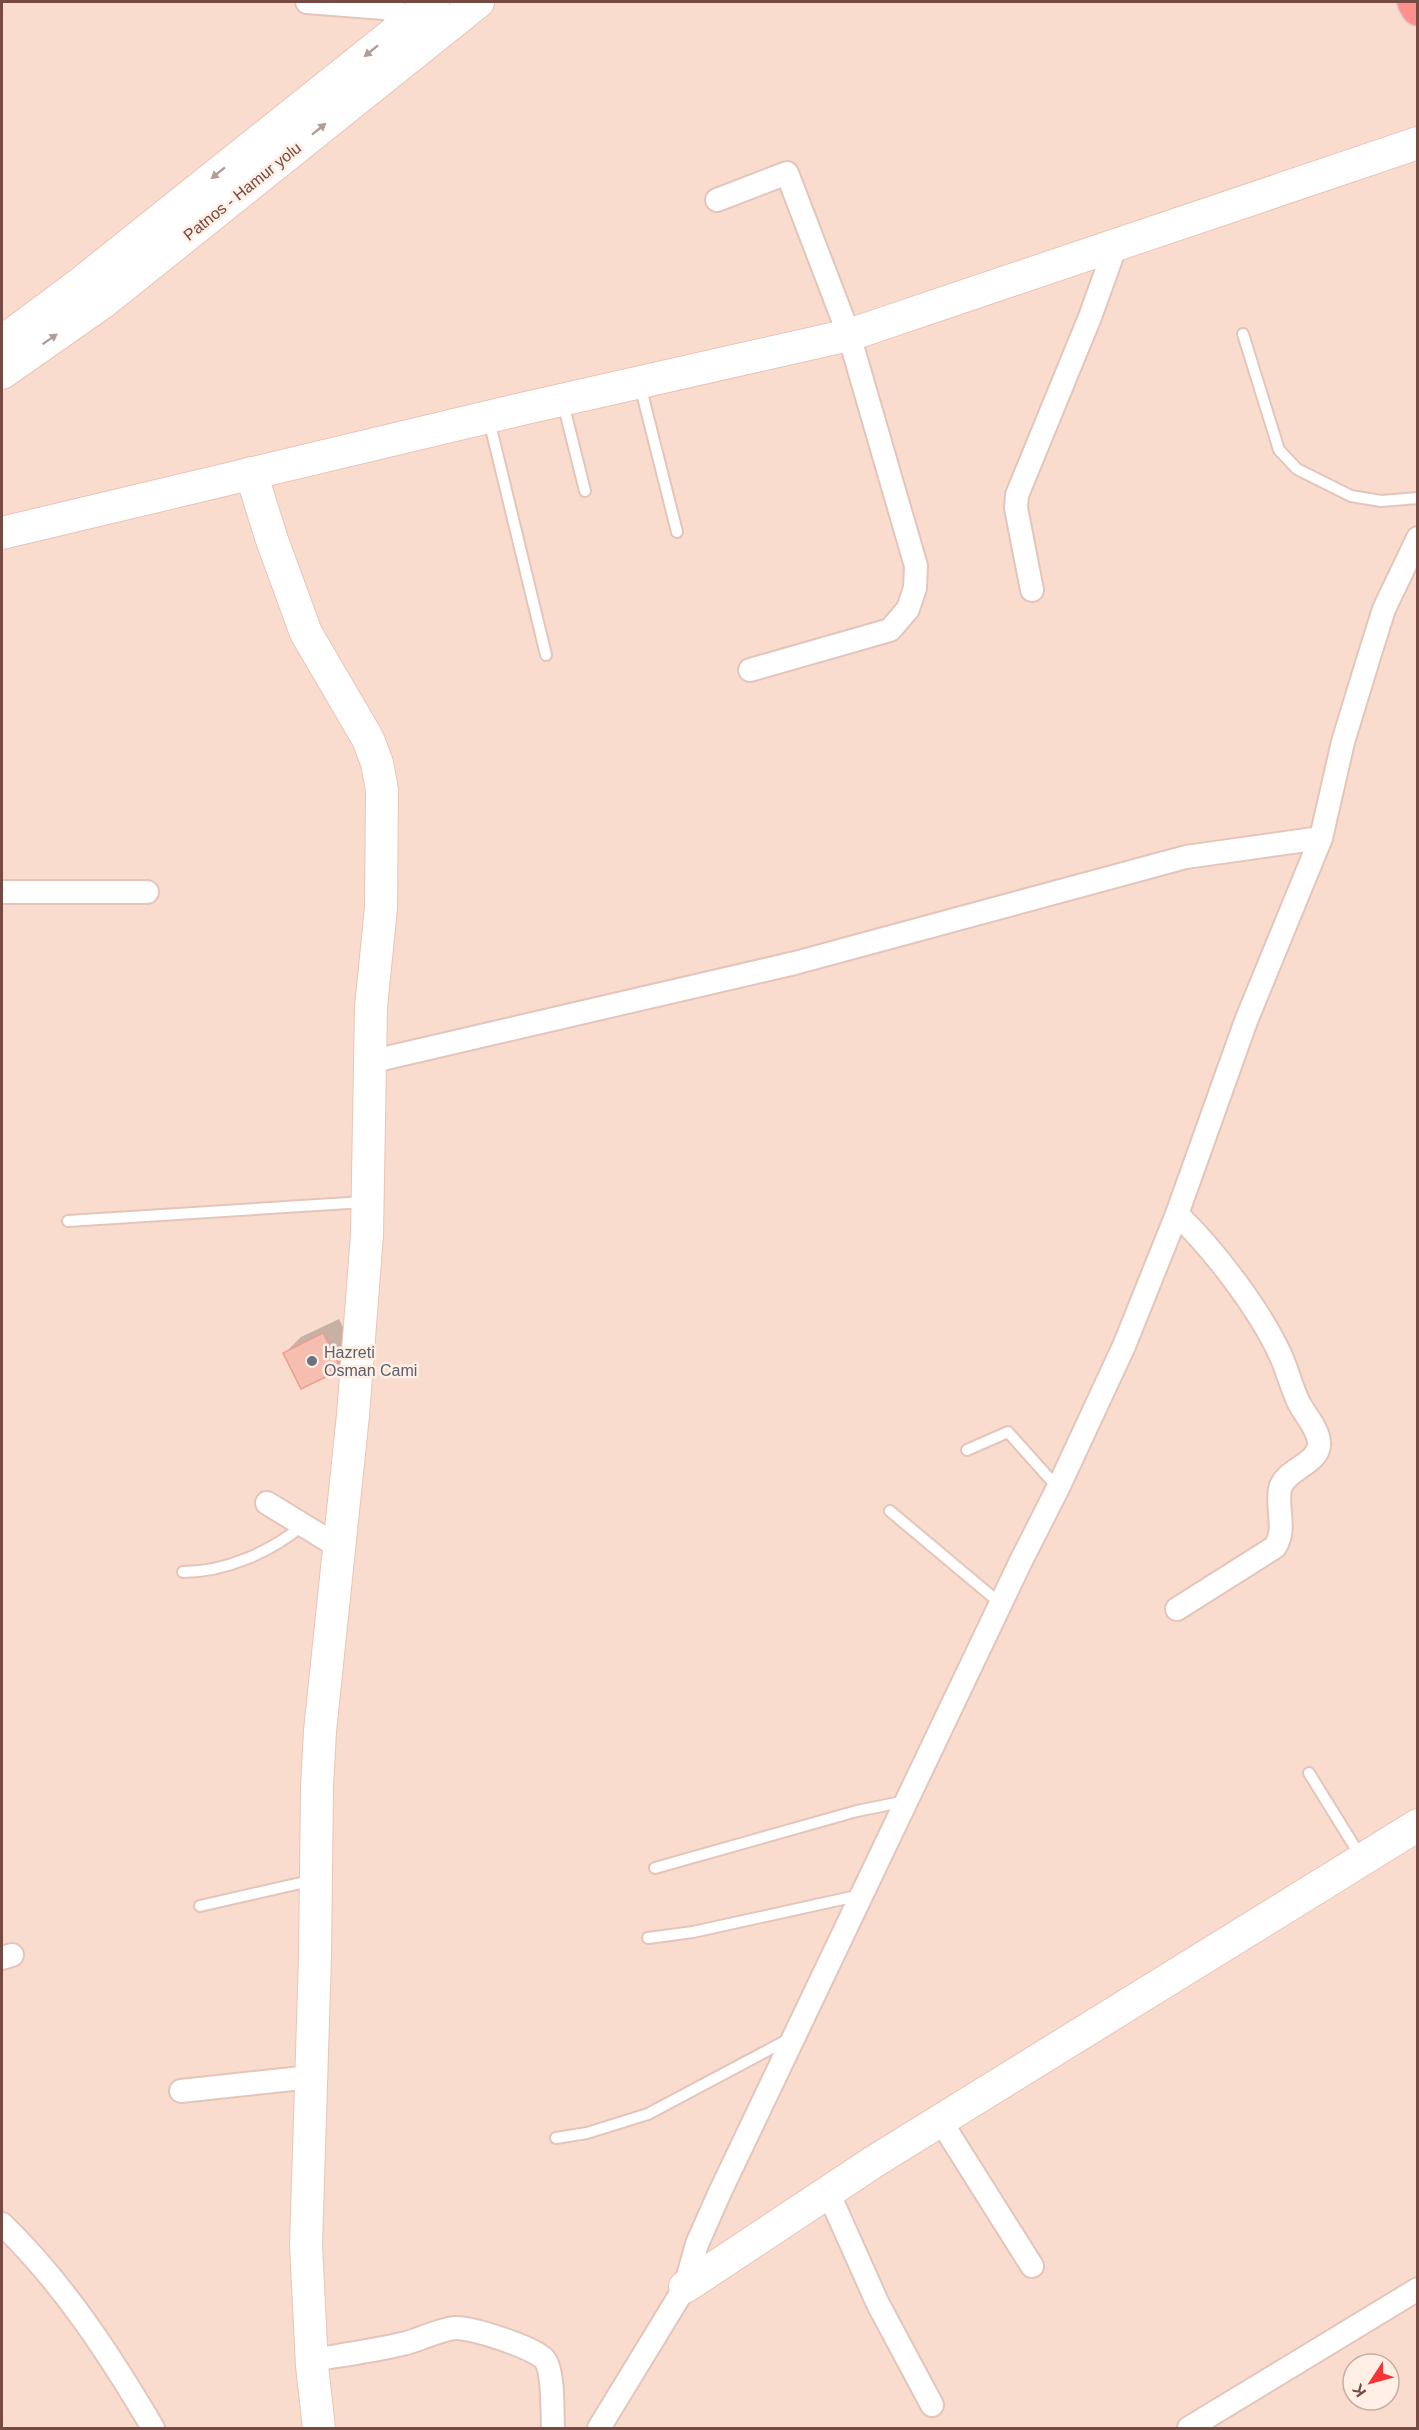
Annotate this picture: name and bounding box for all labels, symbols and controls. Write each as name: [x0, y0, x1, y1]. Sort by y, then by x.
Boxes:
one-way arrow: [363, 45, 378, 57]
one-way arrow: [311, 123, 326, 136]
street label: Patnos - Hamur yolu: [180, 139, 304, 244]
one-way arrow: [211, 167, 226, 179]
one-way arrow: [41, 333, 57, 345]
place label: Hazreti Osman Cami: [324, 1344, 417, 1379]
marker: Hazreti Osman Cami: [305, 1354, 319, 1368]
north arrow: [1341, 2352, 1401, 2412]
text: K: [1349, 2380, 1370, 2400]

